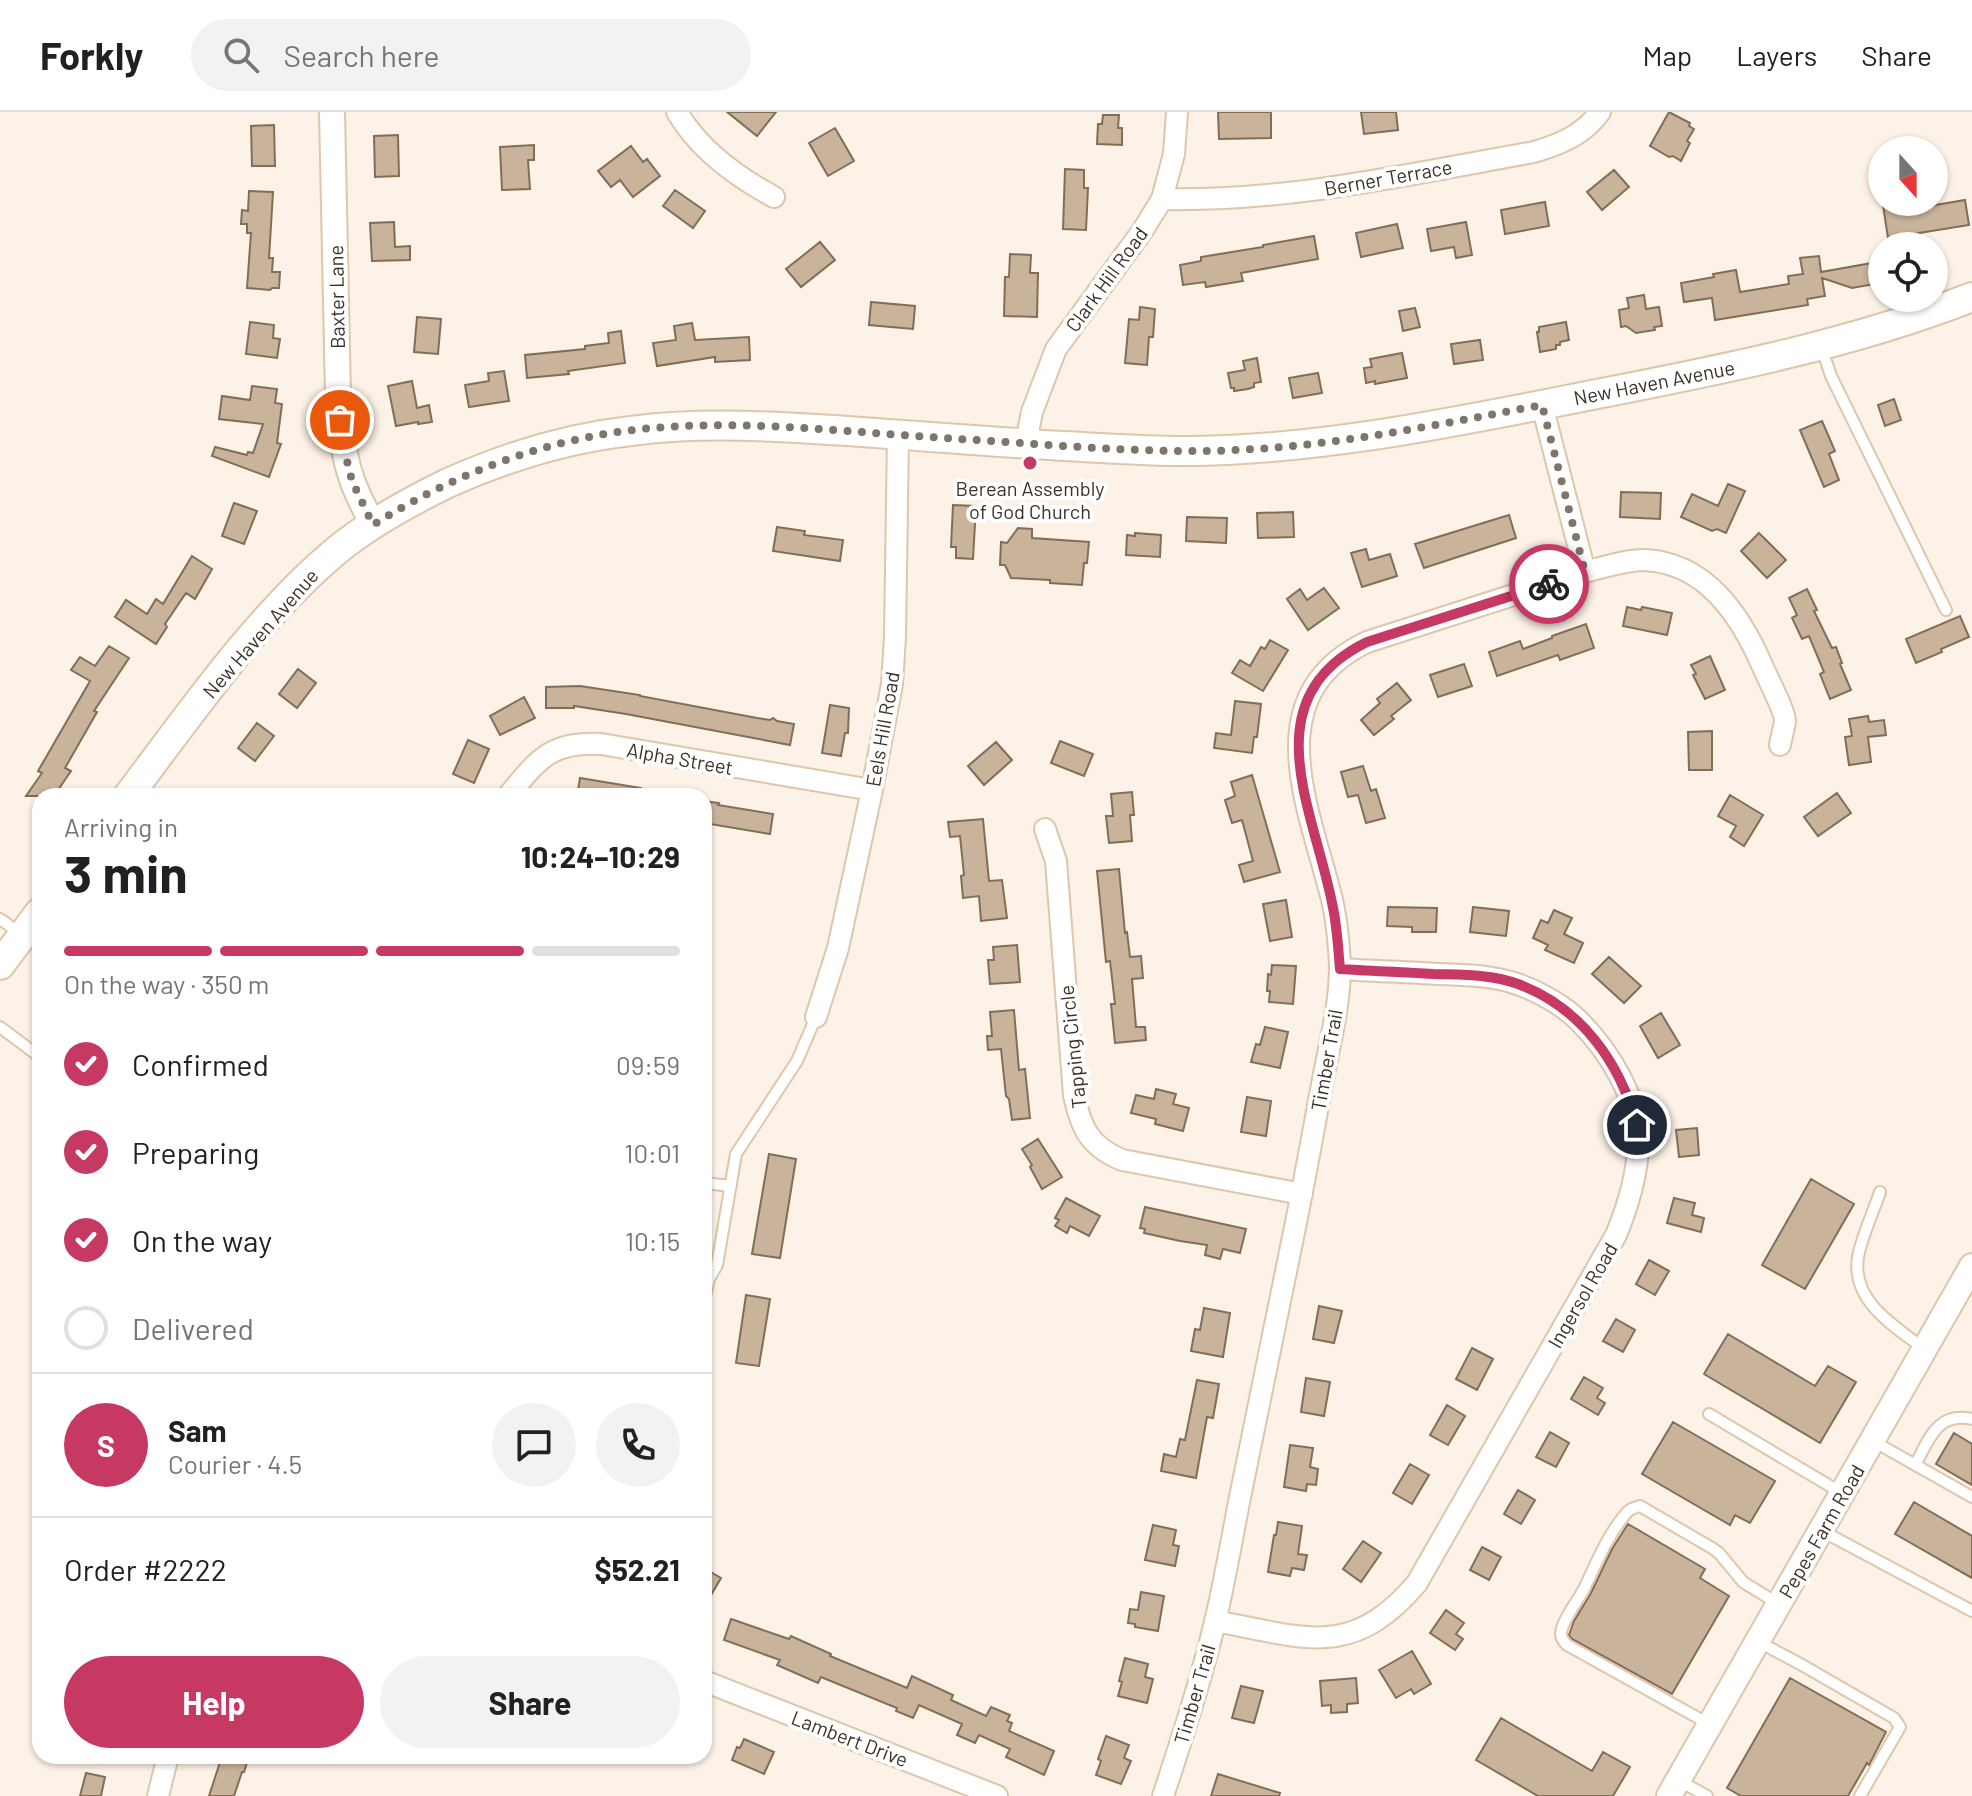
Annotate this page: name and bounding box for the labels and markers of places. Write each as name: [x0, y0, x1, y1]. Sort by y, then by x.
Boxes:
pin: [306, 386, 374, 454]
marker: Berean Assembly of God Church: [1021, 454, 1039, 472]
place label: Berean Assembly of God Church: [956, 476, 1104, 523]
pin: [1603, 1091, 1671, 1159]

